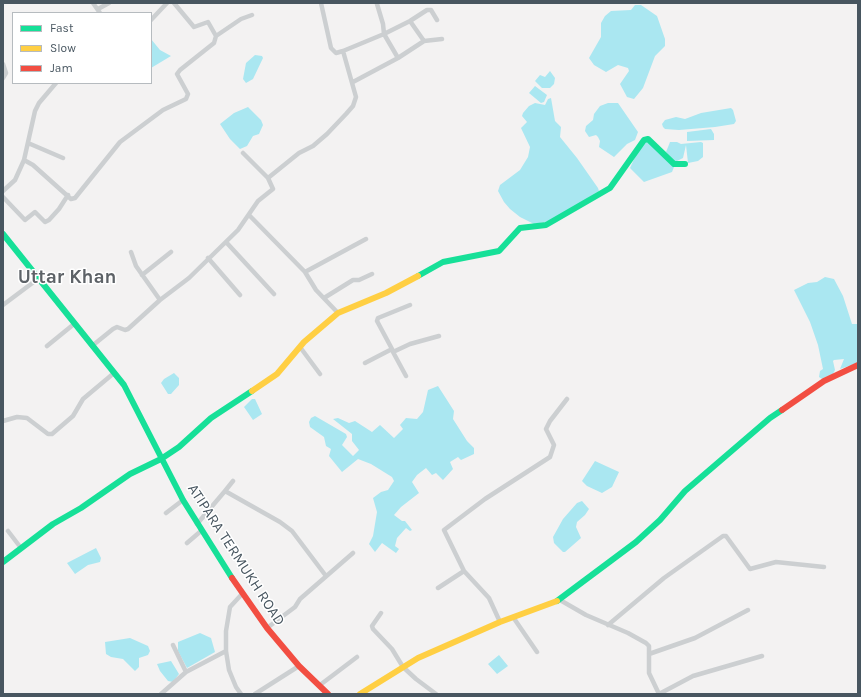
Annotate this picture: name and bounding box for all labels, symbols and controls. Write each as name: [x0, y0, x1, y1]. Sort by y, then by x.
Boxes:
legend: [12, 12, 152, 84]
text: Fast: [50, 21, 73, 35]
text: Slow: [50, 41, 76, 55]
text: Jam: [50, 61, 73, 75]
district label: Uttar Khan: [18, 267, 116, 289]
street label: ATIPARA TERMUKH ROAD: [183, 481, 289, 629]

